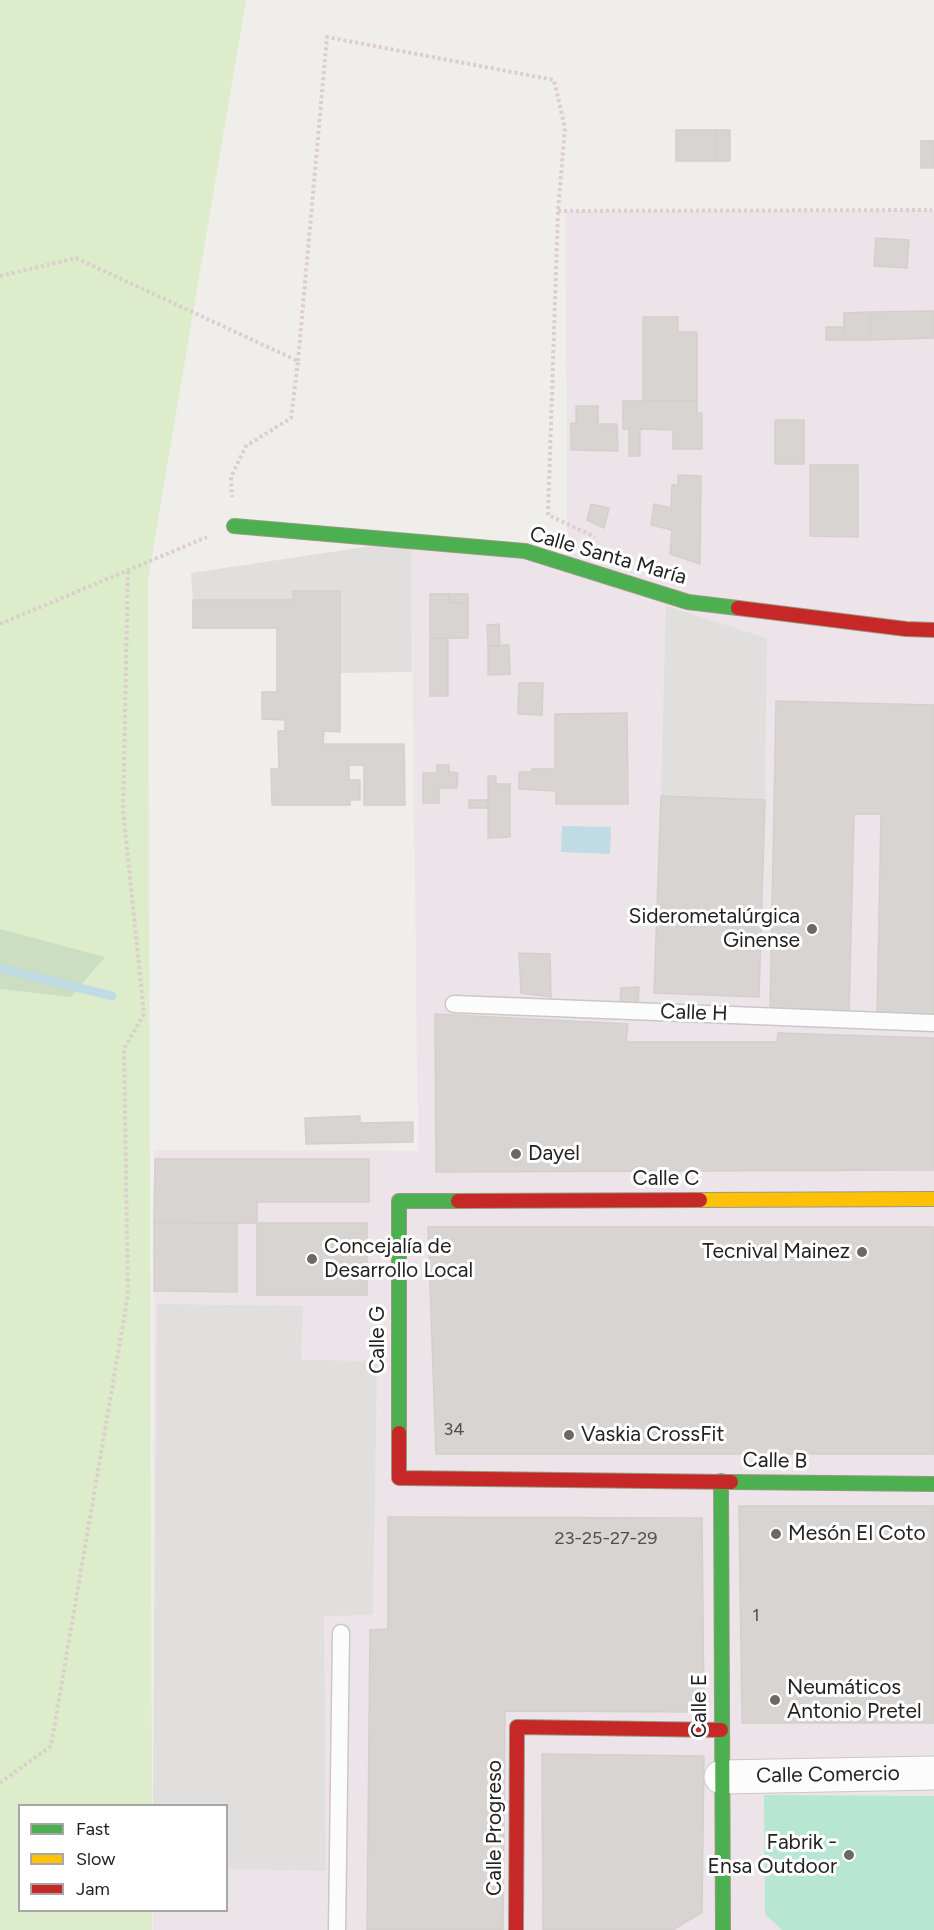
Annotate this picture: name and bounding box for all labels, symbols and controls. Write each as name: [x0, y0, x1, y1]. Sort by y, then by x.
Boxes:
street label: Calle Santa María: [527, 522, 689, 590]
place label: Siderometalúrgica Ginense: [629, 904, 800, 954]
marker: Siderometalúrgica Ginense: [805, 922, 819, 936]
street label: Calle H: [660, 999, 728, 1027]
place label: Dayel: [528, 1141, 580, 1167]
marker: Dayel: [509, 1147, 523, 1161]
street label: Calle C: [633, 1166, 699, 1192]
place label: Concejalía de Desarrollo Local: [324, 1234, 473, 1284]
place label: Tecnival Mainez: [702, 1239, 850, 1265]
marker: Tecnival Mainez: [855, 1245, 869, 1259]
marker: Concejalía de Desarrollo Local: [305, 1252, 319, 1266]
street label: Calle G: [365, 1306, 391, 1374]
house number: 34: [444, 1419, 464, 1441]
place label: Vaskia CrossFit: [581, 1422, 724, 1448]
marker: Vaskia CrossFit: [562, 1428, 576, 1442]
street label: Calle B: [742, 1448, 808, 1474]
place label: Mesón El Coto: [788, 1521, 926, 1547]
marker: Mesón El Coto: [769, 1527, 783, 1541]
house number: 23-25-27-29: [555, 1528, 657, 1550]
house number: 1: [752, 1605, 760, 1627]
street label: Calle E: [687, 1674, 713, 1738]
place label: Neumáticos Antonio Pretel: [787, 1675, 922, 1725]
marker: Neumáticos Antonio Pretel: [768, 1693, 782, 1707]
street label: Calle Progreso: [482, 1760, 508, 1896]
street label: Calle Comercio: [756, 1761, 900, 1789]
legend: [18, 1804, 228, 1912]
text: Fast: [76, 1818, 110, 1840]
place label: Fabrik - Ensa Outdoor: [708, 1830, 837, 1880]
text: Slow: [76, 1848, 115, 1870]
marker: Fabrik - Ensa Outdoor: [842, 1848, 856, 1862]
text: Jam: [76, 1878, 110, 1900]

